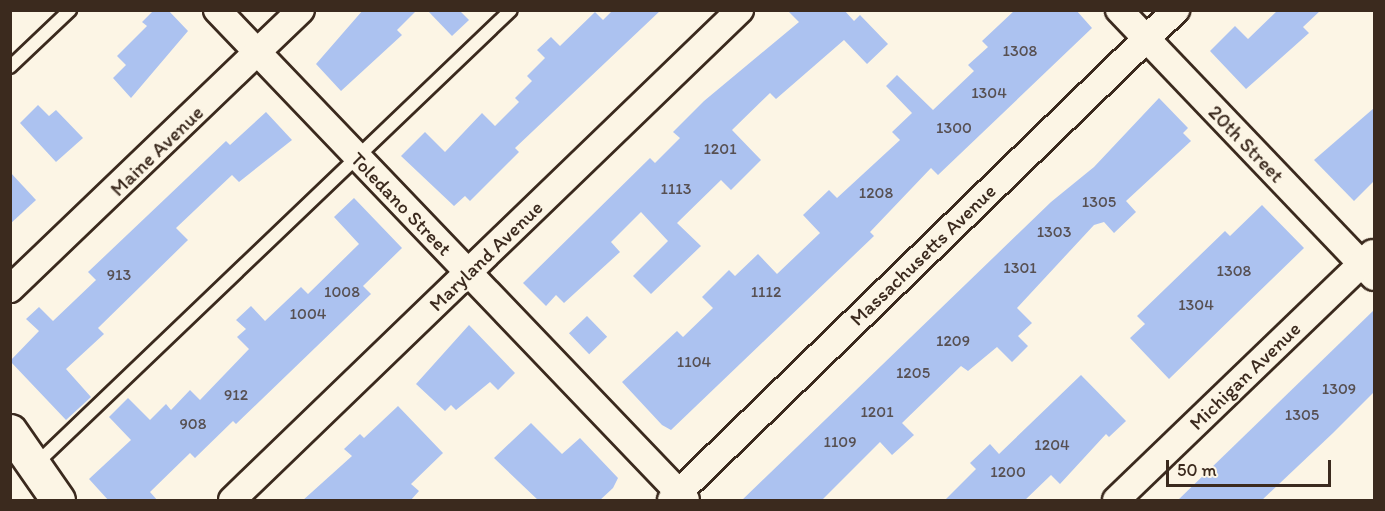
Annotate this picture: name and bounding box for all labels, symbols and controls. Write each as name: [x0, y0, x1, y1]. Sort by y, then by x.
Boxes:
house number: 1308: [1003, 41, 1037, 61]
house number: 1304: [971, 83, 1007, 103]
street label: 20th Street: [1203, 100, 1289, 188]
street label: Maine Avenue: [106, 101, 208, 201]
house number: 1300: [936, 118, 972, 138]
house number: 1201: [703, 139, 737, 159]
street label: Toledano Street: [346, 147, 456, 261]
house number: 1113: [661, 179, 691, 199]
street label: Massachusetts Avenue: [845, 179, 1001, 331]
house number: 1208: [859, 183, 893, 203]
house number: 1305: [1082, 192, 1116, 212]
street label: Maryland Avenue: [424, 196, 548, 316]
house number: 1303: [1037, 222, 1071, 242]
house number: 1301: [1003, 258, 1037, 278]
house number: 1308: [1217, 261, 1251, 281]
house number: 913: [107, 265, 131, 285]
house number: 1008: [324, 282, 360, 302]
house number: 1112: [751, 282, 781, 302]
house number: 1304: [1178, 295, 1214, 315]
house number: 1004: [290, 304, 326, 324]
street label: Michigan Avenue: [1185, 317, 1305, 435]
house number: 1209: [936, 331, 970, 351]
house number: 1104: [677, 352, 711, 372]
house number: 1205: [896, 363, 930, 383]
house number: 1309: [1322, 379, 1356, 399]
house number: 912: [224, 385, 248, 405]
house number: 1201: [860, 402, 894, 422]
house number: 1305: [1285, 405, 1319, 425]
house number: 908: [180, 414, 206, 434]
house number: 1109: [823, 432, 857, 452]
house number: 1204: [1034, 435, 1070, 455]
scale bar: [1169, 448, 1334, 486]
text: 50 m: [1177, 459, 1217, 481]
house number: 1200: [990, 462, 1026, 482]

